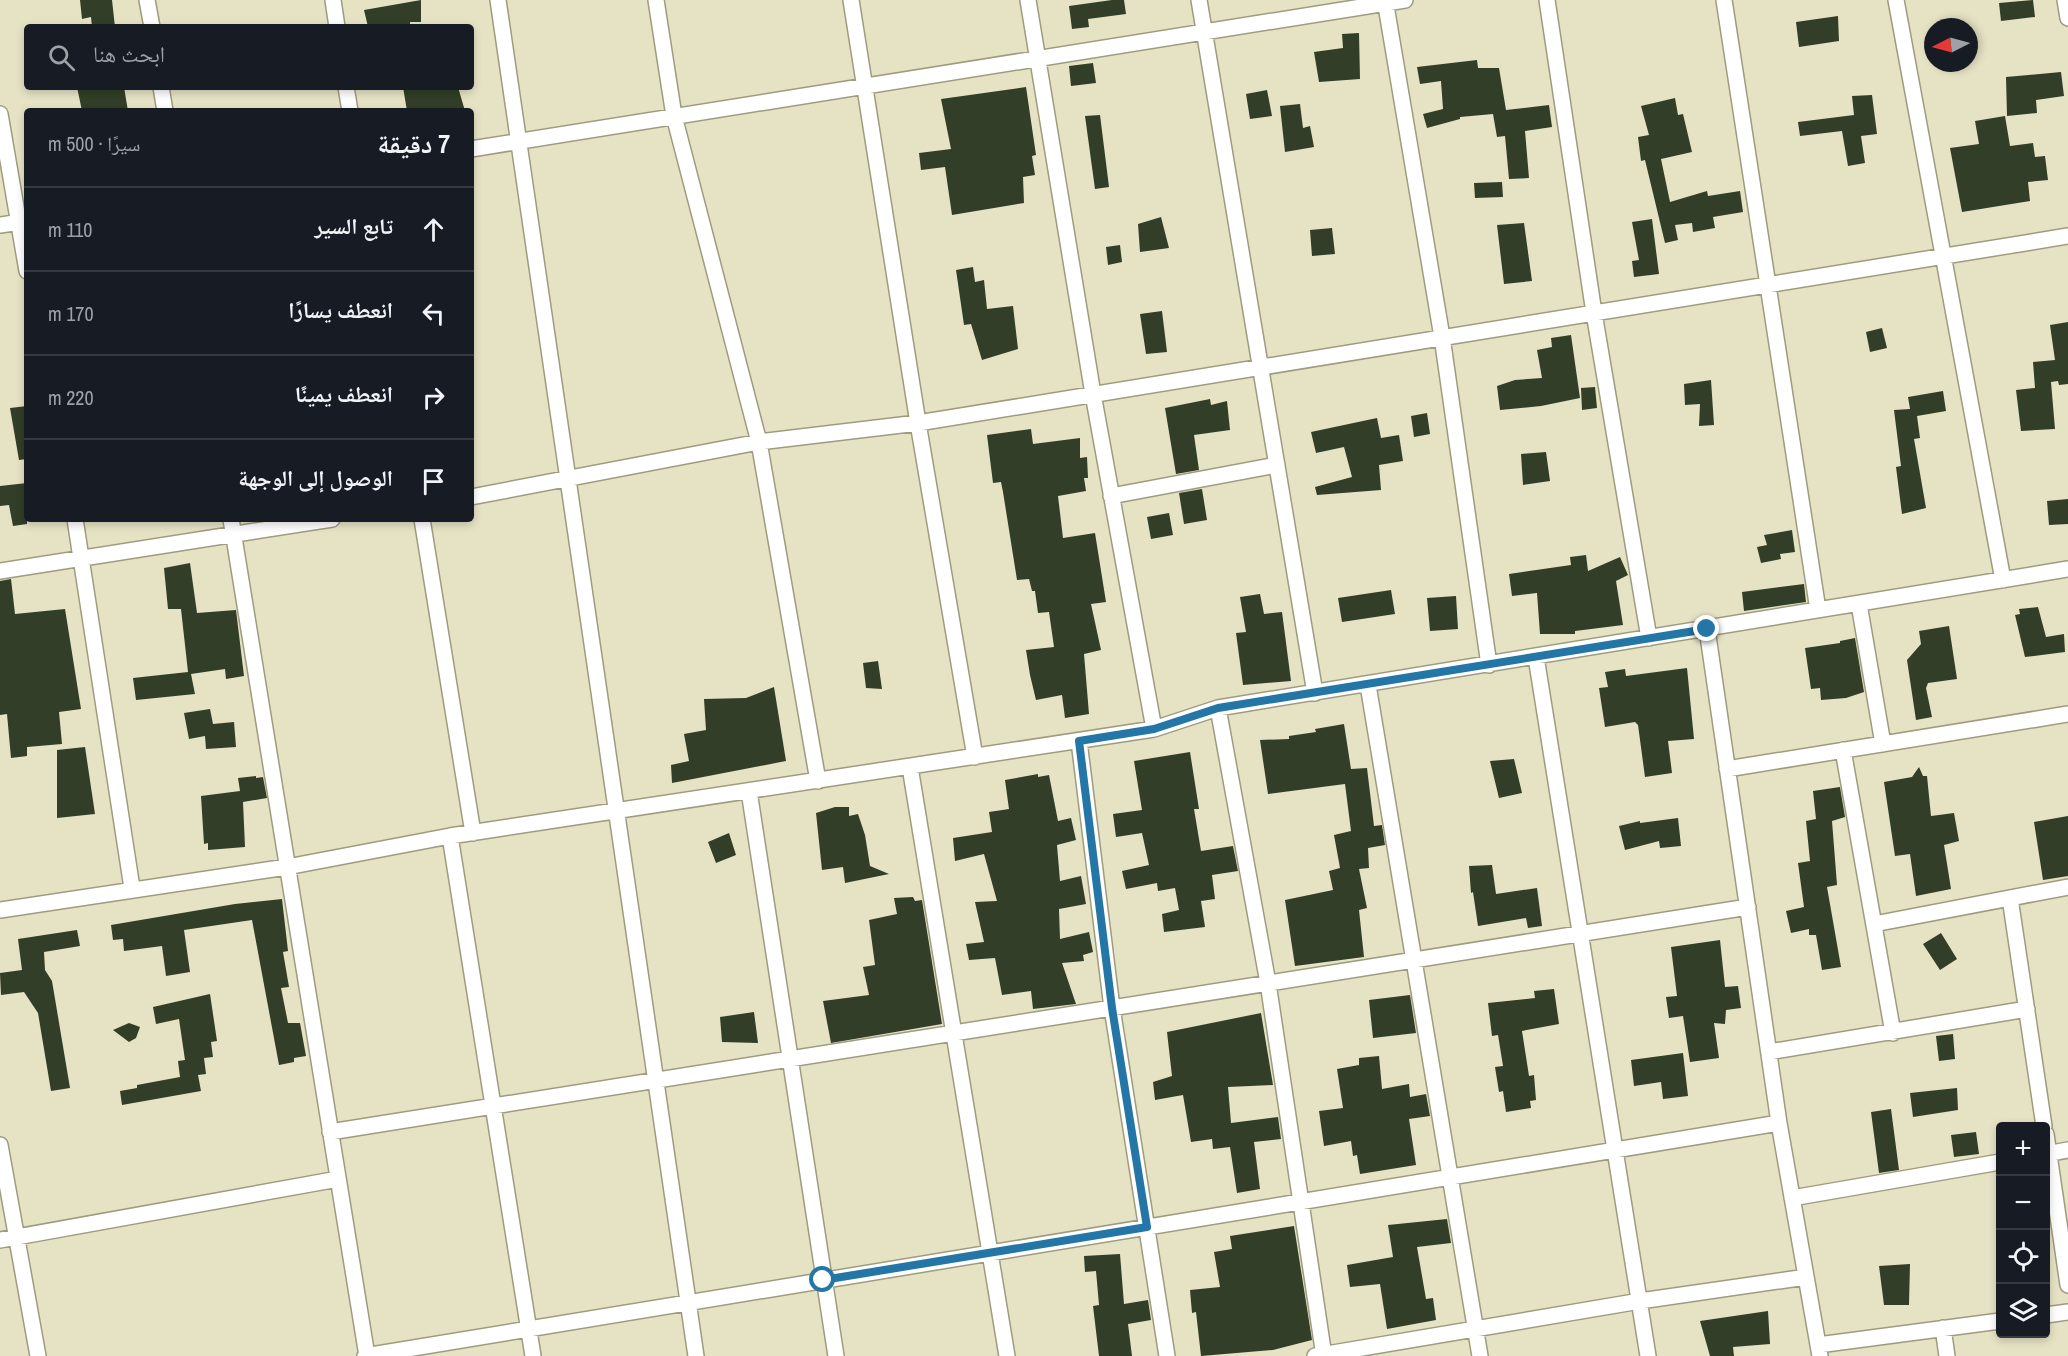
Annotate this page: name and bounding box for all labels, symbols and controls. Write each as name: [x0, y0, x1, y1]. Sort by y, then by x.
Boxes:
north arrow: [1924, 18, 1978, 72]
search box: [24, 24, 474, 90]
text: ابحث هنا: [93, 39, 165, 69]
icon: search: [45, 41, 78, 74]
text: 7 دقيقة: [378, 126, 450, 161]
text: سيرًا · 500 m: [48, 130, 141, 157]
text: تابع السير: [315, 211, 393, 241]
icon: ahead: [417, 213, 450, 246]
text: 110 m: [48, 216, 92, 243]
text: انعطف يسارًا: [288, 295, 393, 325]
icon: left: [417, 297, 450, 330]
text: 170 m: [48, 300, 94, 327]
text: انعطف يمينًا: [295, 379, 393, 409]
icon: right: [417, 381, 450, 414]
text: 220 m: [48, 384, 94, 411]
text: الوصول إلى الوجهة: [238, 463, 393, 493]
icon: arrive: [417, 465, 450, 498]
route end: [1693, 615, 1719, 641]
map controls: [1996, 1122, 2050, 1338]
button: +: [1996, 1122, 2050, 1176]
button: −: [1996, 1176, 2050, 1230]
button: locate: [1996, 1230, 2050, 1284]
route start: [809, 1266, 835, 1292]
button: layers: [1996, 1284, 2050, 1338]

